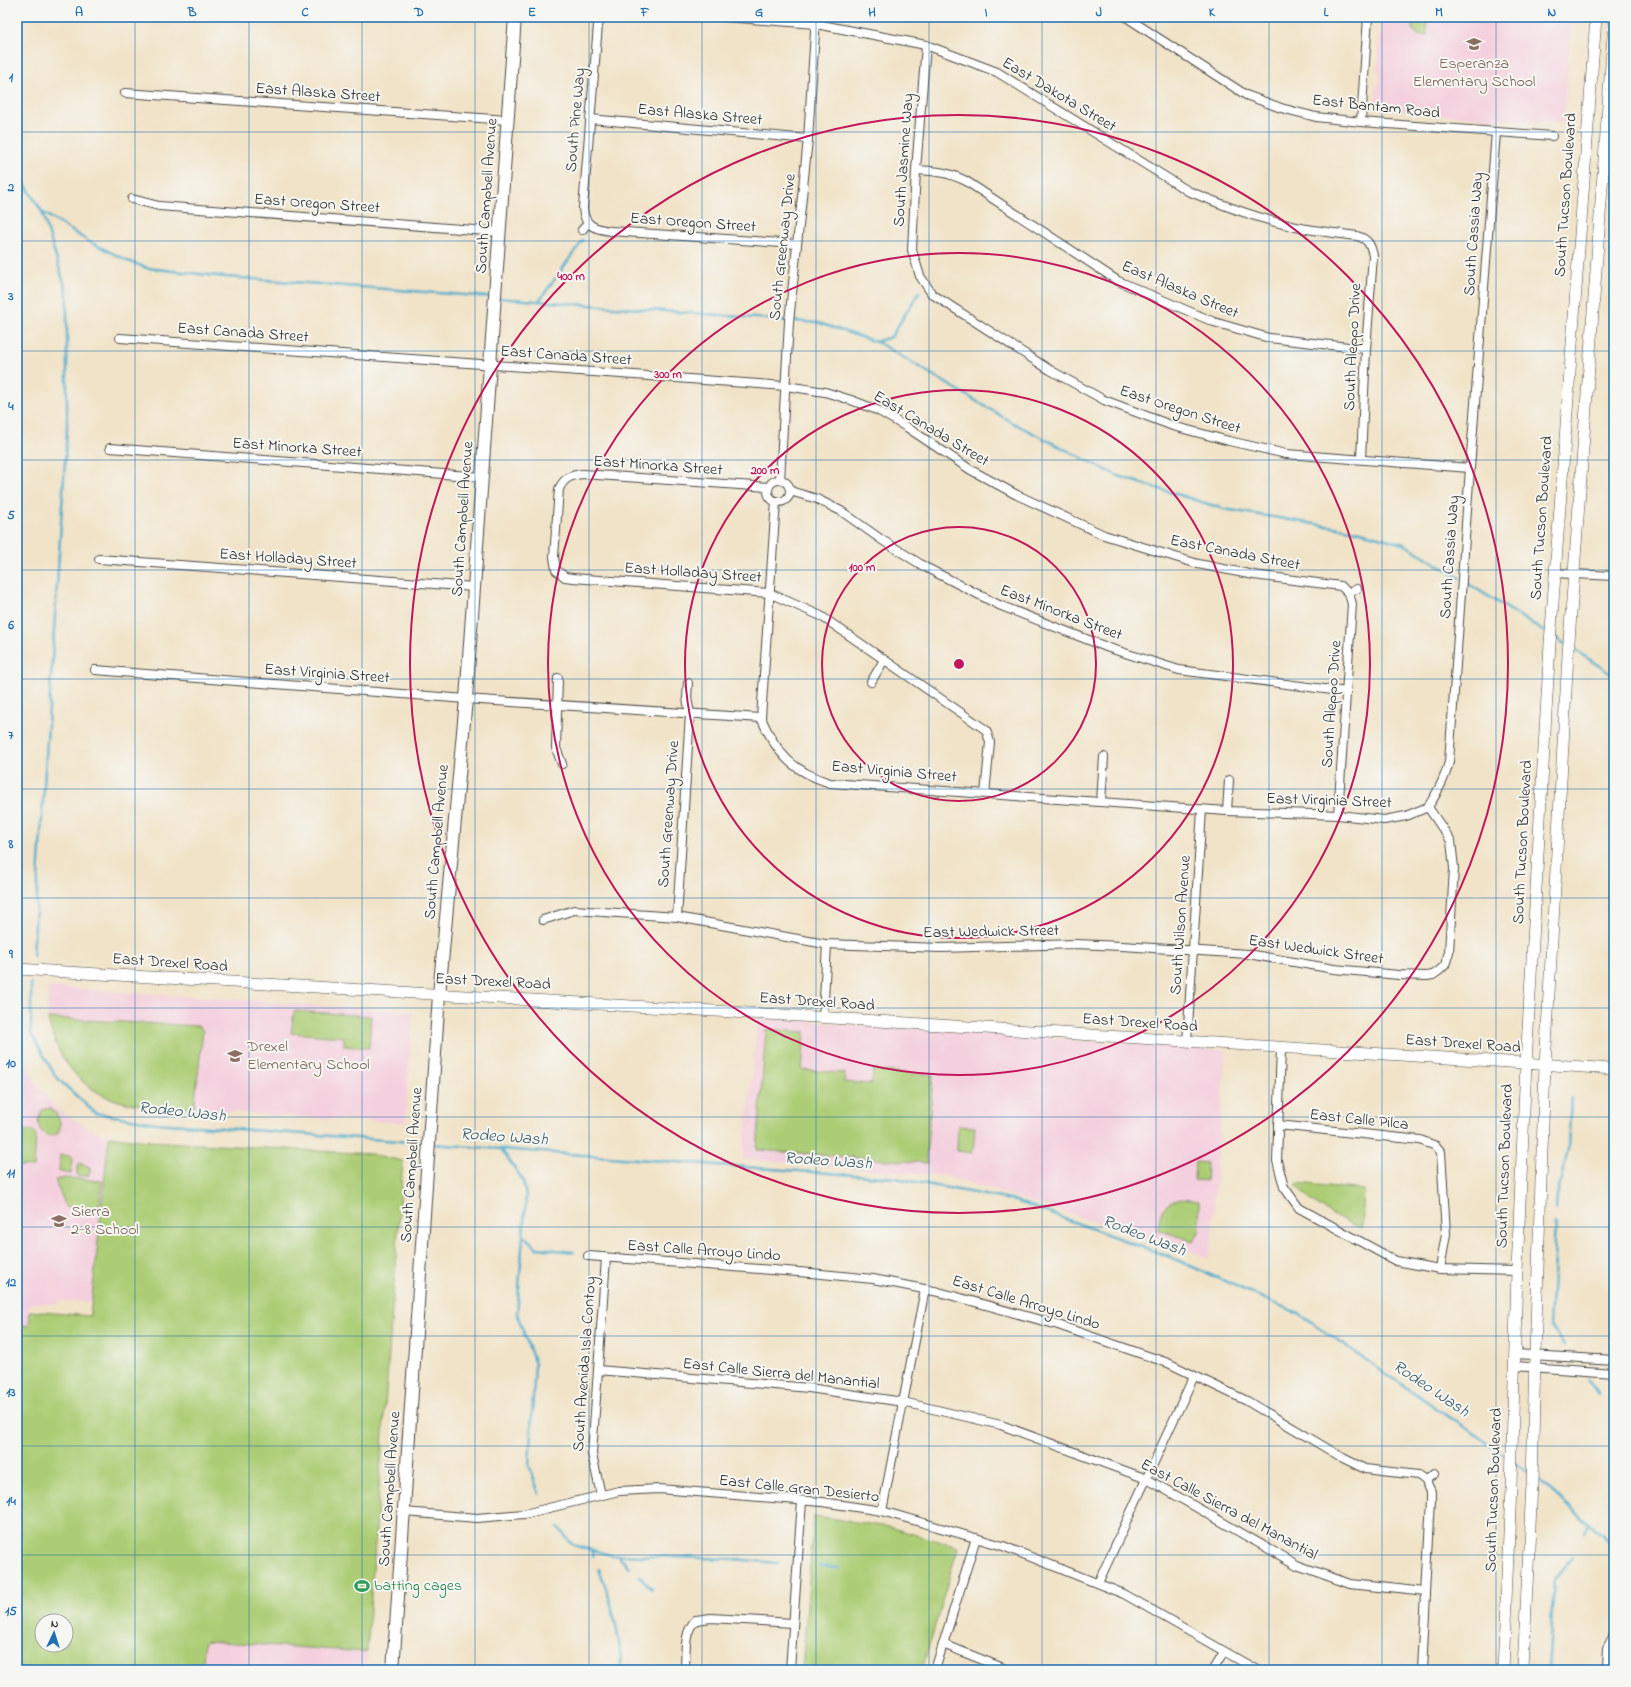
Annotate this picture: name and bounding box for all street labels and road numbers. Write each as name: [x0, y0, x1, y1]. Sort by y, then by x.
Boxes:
street label: East Dakota Street: [997, 51, 1121, 139]
street label: South Pine Way: [559, 67, 593, 173]
street label: East Alaska Street: [255, 77, 382, 109]
street label: East Bantam Road: [1311, 88, 1441, 126]
street label: South Jasmine Way: [887, 92, 921, 227]
street label: East Alaska Street: [637, 98, 764, 132]
street label: South Tucson Boulevard: [1548, 112, 1584, 278]
street label: South Campbell Avenue: [470, 117, 504, 274]
street label: South Cassia Way: [1458, 171, 1490, 297]
street label: South Greenway Drive: [763, 172, 803, 322]
street label: East Oregon Street: [253, 188, 381, 220]
street label: East Oregon Street: [629, 207, 757, 239]
street label: East Alaska Street: [1118, 255, 1243, 326]
street label: South Aleppo Drive: [1338, 282, 1368, 411]
street label: East Canada Street: [176, 316, 310, 350]
street label: East Canada Street: [499, 339, 633, 373]
street label: East Oregon Street: [1116, 379, 1244, 441]
street label: East Canada Street: [868, 385, 994, 474]
street label: East Minorka Street: [232, 432, 363, 465]
street label: South Tucson Boulevard: [1524, 435, 1560, 601]
street label: South Campbell Avenue: [446, 440, 480, 597]
street label: East Minorka Street: [593, 450, 724, 483]
street label: South Cassia Way: [1434, 494, 1466, 620]
street label: East Canada Street: [1168, 529, 1303, 577]
street label: East Holladay Street: [218, 542, 358, 576]
street label: East Holladay Street: [623, 556, 763, 590]
street label: East Minorka Street: [996, 579, 1126, 648]
street label: South Aleppo Drive: [1316, 639, 1348, 768]
street label: East Virginia Street: [263, 658, 391, 690]
street label: South Greenway Drive: [652, 739, 686, 888]
street label: East Virginia Street: [830, 755, 958, 789]
street label: South Tucson Boulevard: [1507, 759, 1539, 925]
street label: South Campbell Avenue: [418, 763, 456, 921]
street label: East Virginia Street: [1266, 787, 1393, 815]
street label: South Wilson Avenue: [1164, 854, 1198, 995]
street label: East Wedwick Street: [923, 919, 1060, 945]
street label: East Wedwick Street: [1247, 929, 1386, 971]
street label: East Drexel Road: [112, 947, 228, 979]
street label: East Drexel Road: [435, 967, 551, 997]
street label: East Drexel Road: [759, 986, 875, 1018]
street label: East Drexel Road: [1082, 1007, 1198, 1039]
street label: East Drexel Road: [1405, 1028, 1521, 1060]
street label: South Tucson Boulevard: [1490, 1083, 1520, 1249]
street label: South Campbell Avenue: [395, 1086, 429, 1243]
street label: East Calle Pilca: [1308, 1103, 1410, 1137]
street label: East Calle Arroyo Lindo: [627, 1234, 781, 1268]
street label: East Calle Arroyo Lindo: [949, 1269, 1103, 1337]
street label: South Avenida Isla Contoy: [567, 1275, 603, 1452]
street label: East Calle Sierra del Manantial: [681, 1352, 881, 1396]
street label: South Tucson Boulevard: [1479, 1407, 1509, 1573]
street label: South Campbell Avenue: [373, 1410, 407, 1567]
street label: East Calle Sierra del Manantial: [1136, 1453, 1322, 1567]
street label: East Calle Gran Desierto: [718, 1469, 880, 1509]

